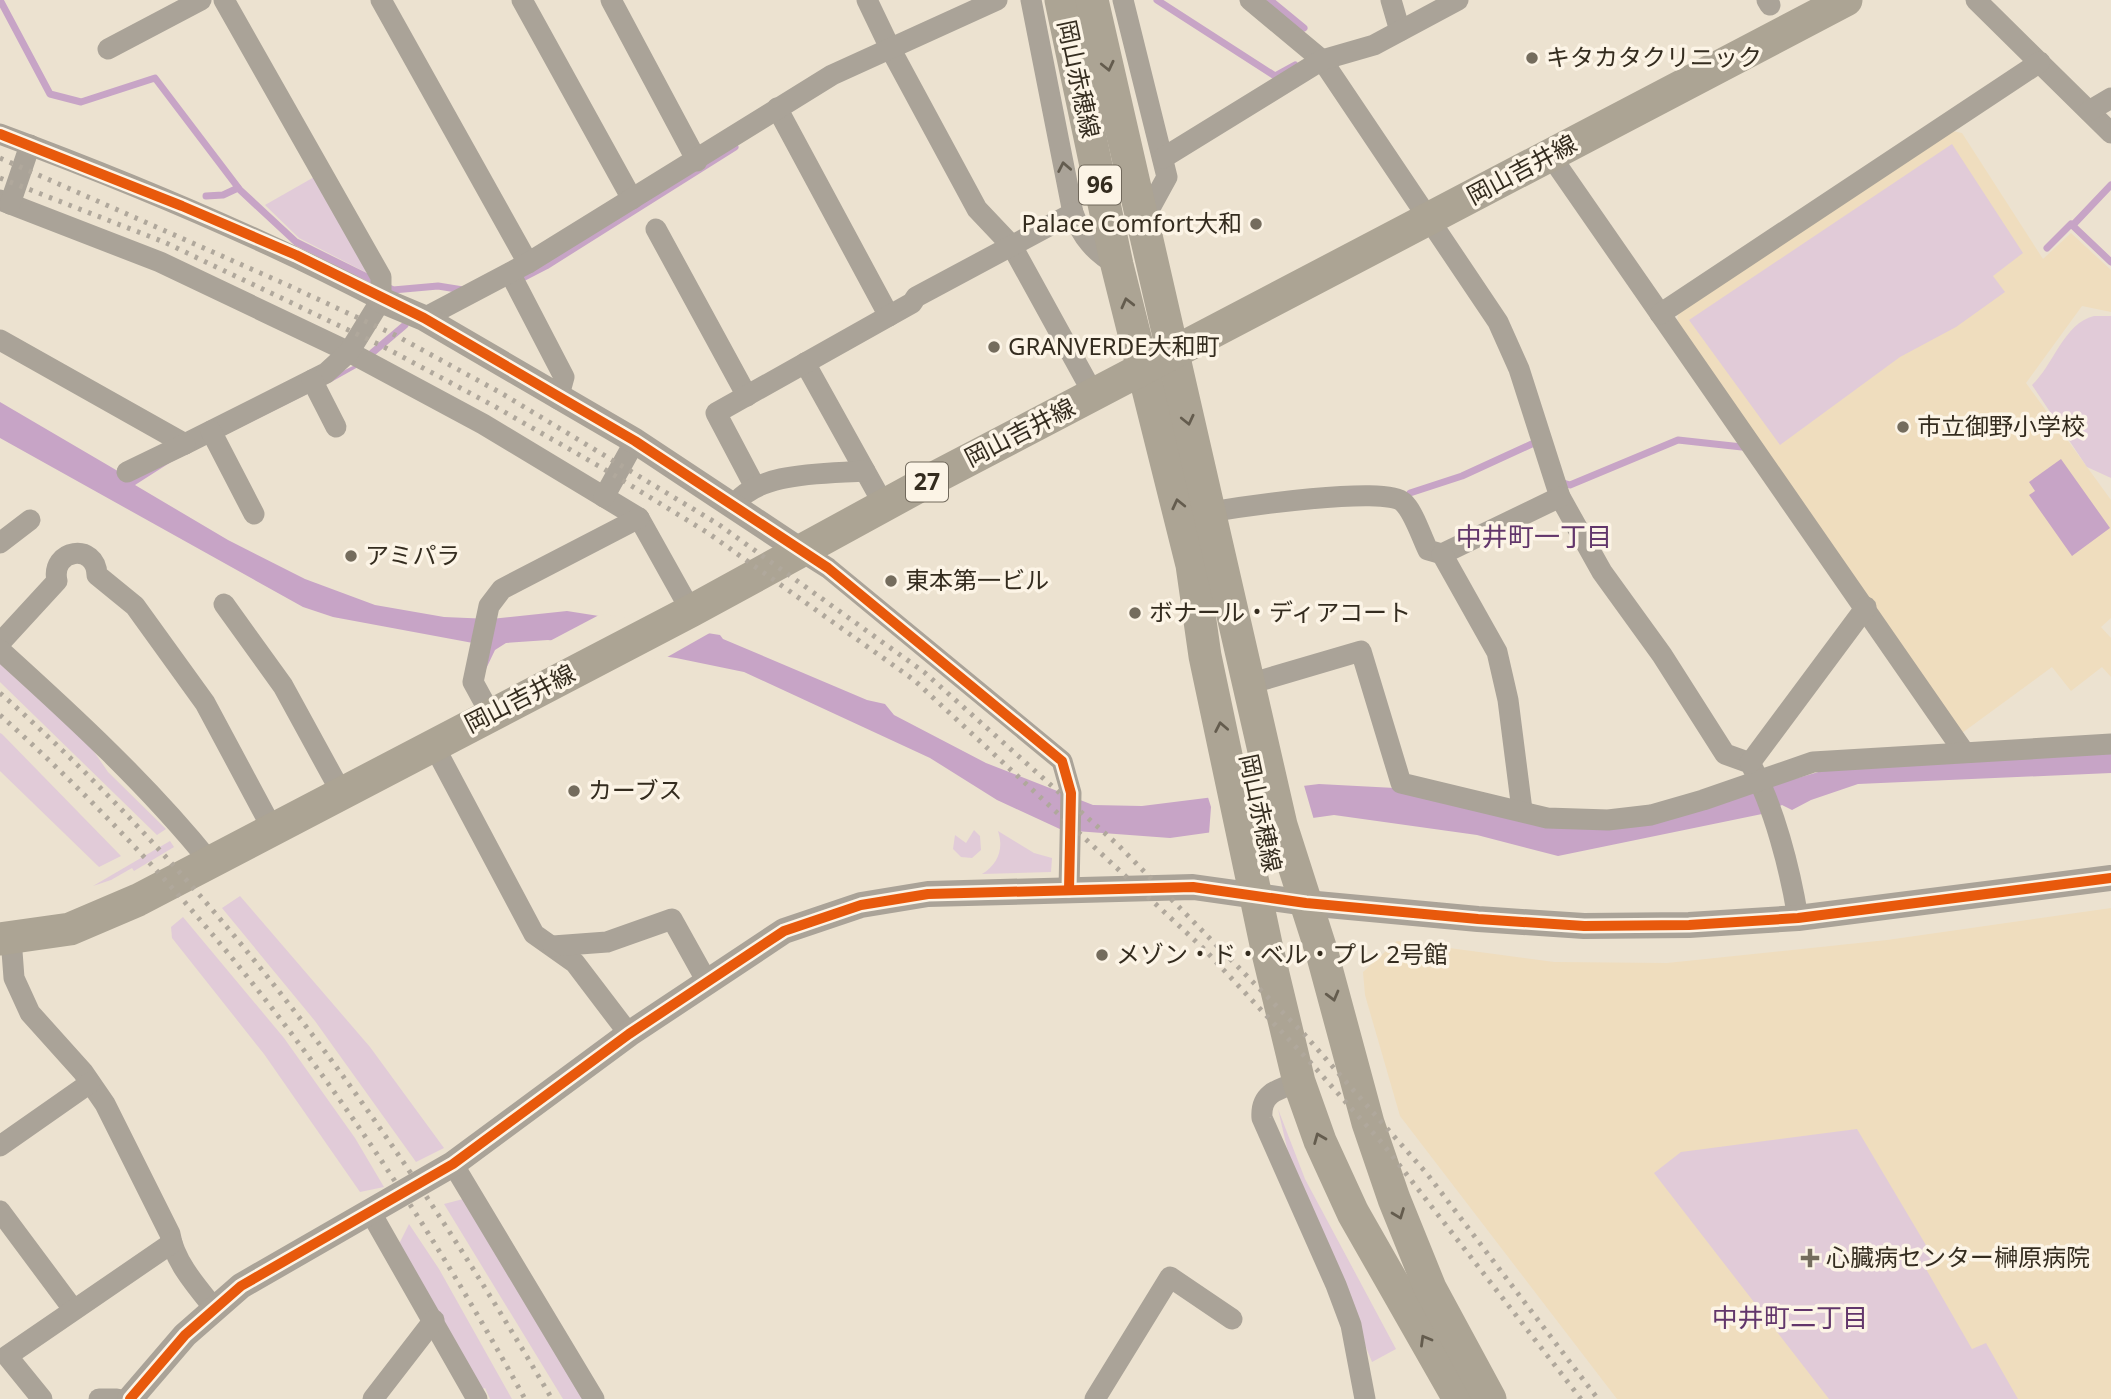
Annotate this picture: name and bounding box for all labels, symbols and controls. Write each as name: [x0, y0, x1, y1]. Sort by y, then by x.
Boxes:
street label: 岡山赤穂線: [1051, 17, 1108, 141]
place label: キタカタクリニック: [1546, 40, 1762, 73]
marker: キタカタクリニック: [1524, 50, 1540, 66]
one-way arrow: [1100, 60, 1114, 72]
street label: 岡山吉井線: [1461, 126, 1582, 211]
one-way arrow: [1057, 161, 1072, 173]
road number: 96: [1079, 166, 1121, 204]
place label: Palace Comfort大和: [1022, 206, 1242, 239]
marker: Palace Comfort大和: [1248, 216, 1264, 232]
one-way arrow: [1121, 297, 1135, 309]
place label: GRANVERDE大和町: [1008, 329, 1220, 362]
marker: GRANVERDE大和町: [986, 339, 1002, 355]
street label: 岡山吉井線: [958, 390, 1080, 474]
place label: 市立御野小学校: [1917, 409, 2085, 442]
one-way arrow: [1180, 414, 1195, 426]
marker: 市立御野小学校: [1895, 419, 1911, 435]
road number: 27: [906, 462, 948, 502]
one-way arrow: [1172, 498, 1186, 510]
district label: 中井町一丁目: [1456, 518, 1612, 554]
place label: アミパラ: [365, 538, 461, 571]
marker: アミパラ: [343, 548, 359, 564]
place label: 東本第一ビル: [905, 563, 1049, 596]
marker: 東本第一ビル: [883, 573, 899, 589]
place label: ボナール・ディアコート: [1149, 595, 1411, 628]
marker: ボナール・ディアコート: [1127, 605, 1143, 621]
street label: 岡山吉井線: [458, 656, 580, 740]
one-way arrow: [1214, 721, 1229, 733]
street label: 岡山赤穂線: [1233, 751, 1290, 875]
place label: カーブス: [588, 773, 683, 806]
marker: カーブス: [566, 783, 582, 799]
place label: メゾン・ド・ベル・プレ 2号館: [1116, 937, 1448, 970]
marker: メゾン・ド・ベル・プレ 2号館: [1094, 947, 1110, 963]
one-way arrow: [1325, 990, 1340, 1002]
one-way arrow: [1314, 1133, 1328, 1145]
one-way arrow: [1391, 1207, 1405, 1219]
place label: 心臓病センター榊原病院: [1826, 1240, 2090, 1273]
marker: 心臓病センター榊原病院: [1800, 1248, 1820, 1268]
district label: 中井町二丁目: [1712, 1299, 1868, 1335]
one-way arrow: [1420, 1334, 1433, 1347]

